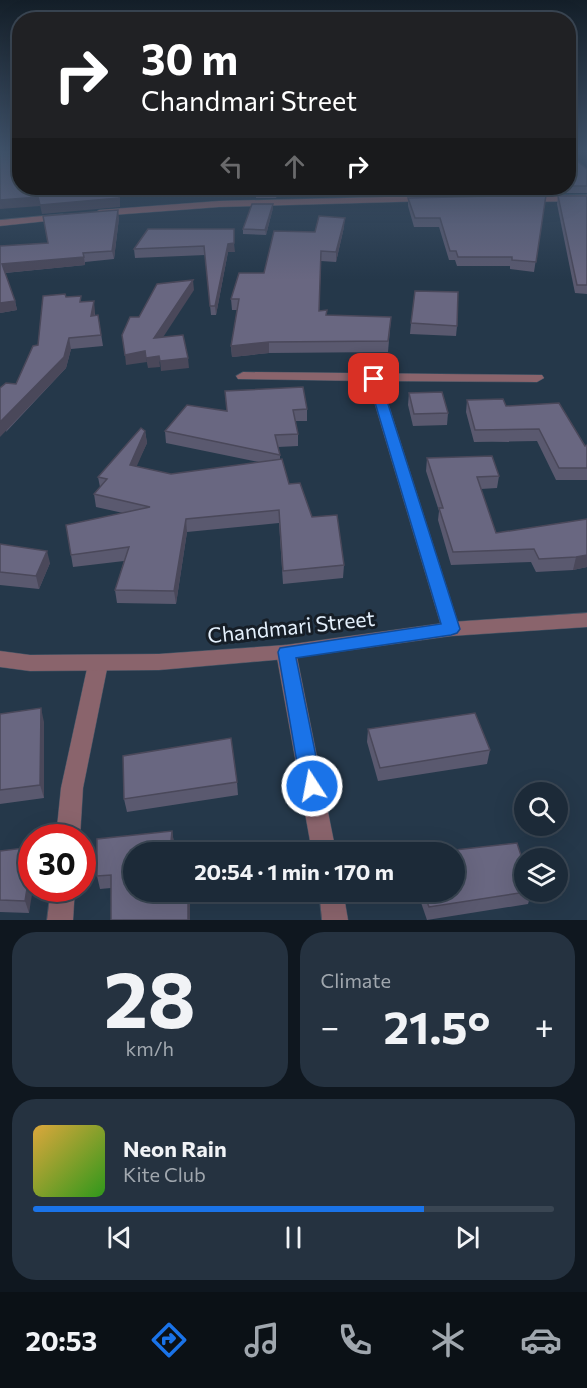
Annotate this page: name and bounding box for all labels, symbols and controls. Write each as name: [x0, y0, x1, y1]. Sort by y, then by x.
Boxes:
text: 30 m: [141, 32, 238, 84]
icon: right: [42, 36, 120, 114]
text: Chandmari Street: [141, 84, 357, 117]
icon: left: [215, 150, 248, 183]
icon: ahead: [278, 150, 311, 183]
icon: right: [341, 150, 374, 183]
pin: [348, 353, 399, 404]
icon: arrive: [357, 362, 390, 395]
street label: Chandmari Street: [206, 605, 376, 647]
position arrow: [280, 754, 344, 818]
map controls: [514, 782, 568, 902]
button: search: [514, 782, 568, 836]
speed limit sign: 30: [18, 824, 96, 902]
button: layers: [514, 848, 568, 902]
text: 20:54 · 1 min · 170 m: [194, 858, 394, 885]
text: 28: [104, 949, 196, 1044]
text: Climate: [321, 968, 391, 992]
text: 21.5°: [383, 998, 490, 1053]
text: −: [321, 1005, 339, 1046]
text: +: [535, 1005, 554, 1046]
text: km/h: [125, 1036, 174, 1060]
text: Neon Rain: [123, 1135, 227, 1162]
text: Kite Club: [123, 1162, 206, 1186]
icon: previous: [103, 1221, 136, 1254]
icon: pause: [277, 1221, 310, 1254]
icon: next: [451, 1221, 484, 1254]
icon: directions: [148, 1319, 190, 1361]
icon: music: [241, 1319, 283, 1361]
icon: phone: [334, 1319, 376, 1361]
icon: climate: [427, 1319, 469, 1361]
icon: car: [520, 1319, 562, 1361]
text: 20:53: [25, 1324, 97, 1357]

